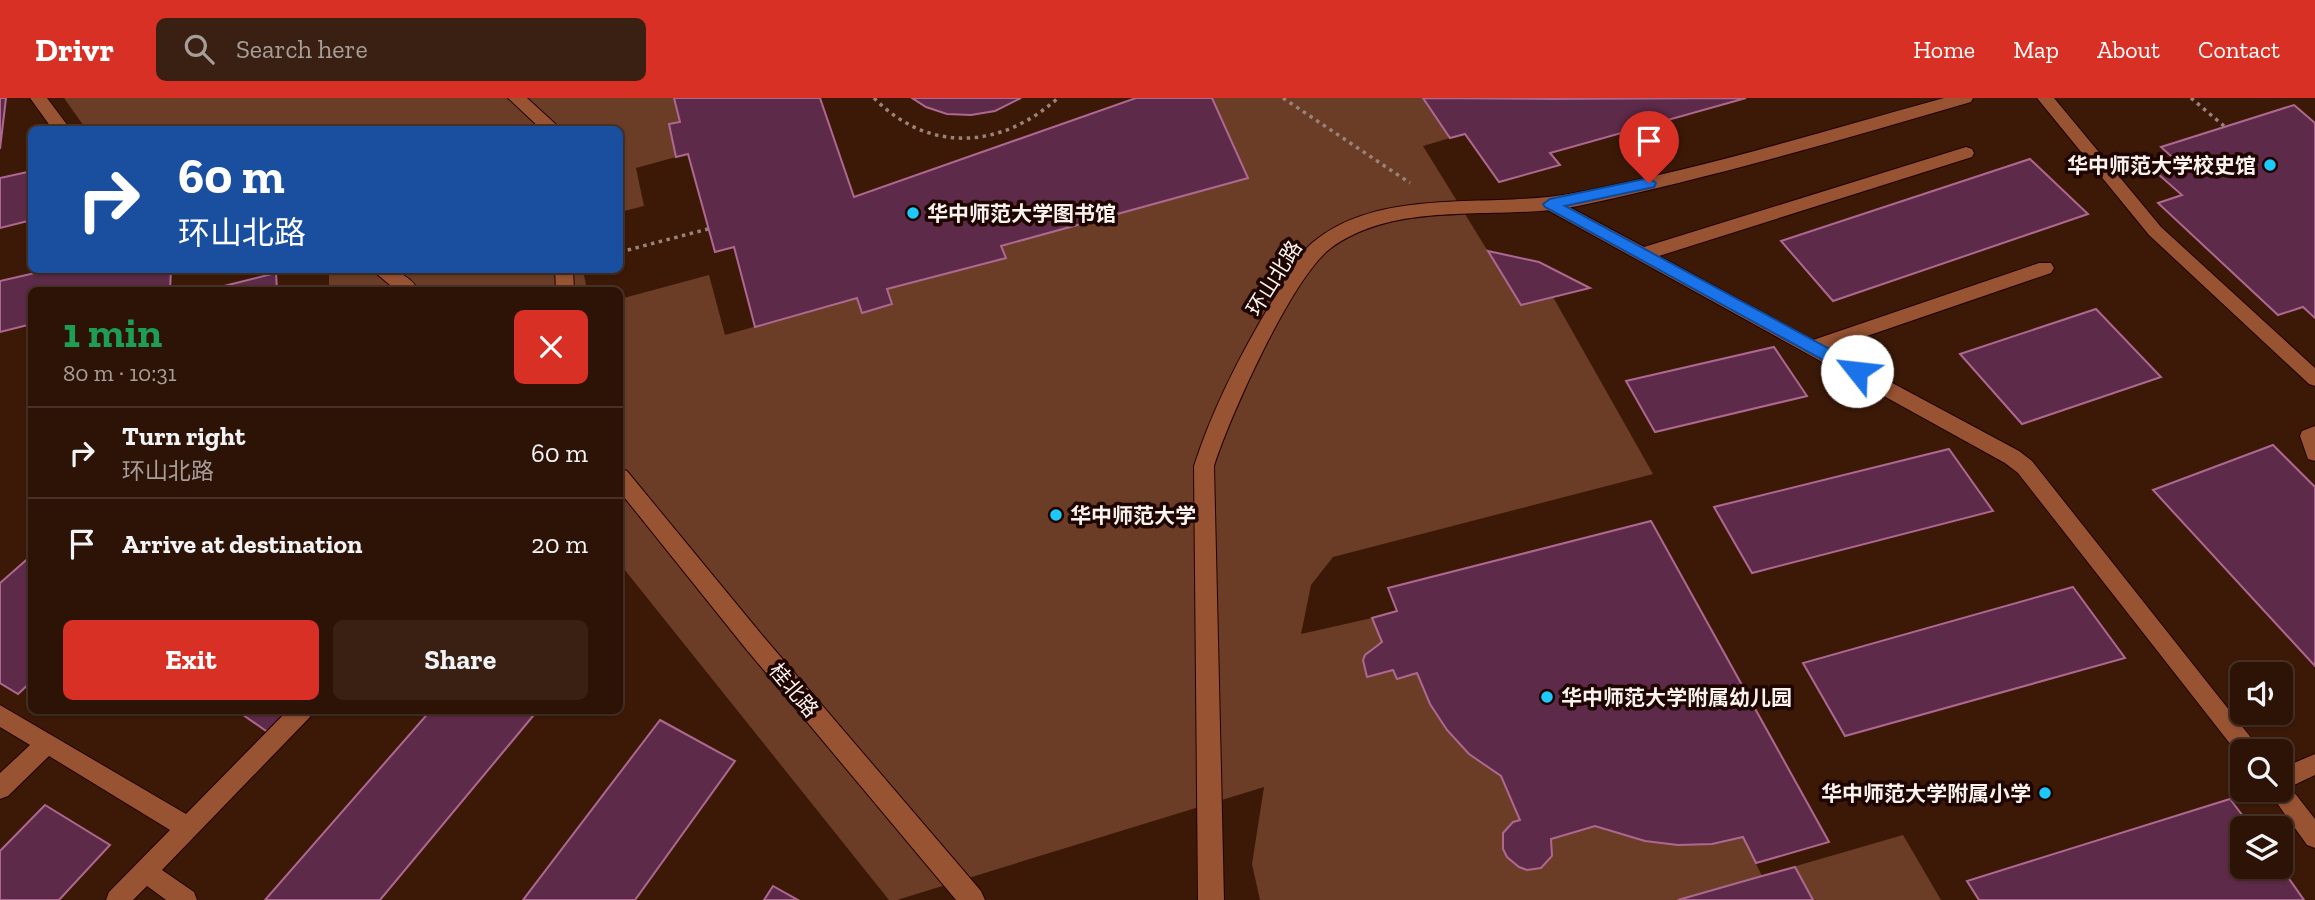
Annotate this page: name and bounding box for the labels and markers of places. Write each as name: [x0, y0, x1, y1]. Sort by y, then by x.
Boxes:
pin: [1619, 111, 1679, 183]
place label: 华中师范大学校史馆: [2067, 153, 2256, 178]
marker: 华中师范大学校史馆: [2262, 157, 2278, 173]
place label: 华中师范大学图书馆: [927, 201, 1116, 226]
marker: 华中师范大学图书馆: [905, 205, 921, 221]
place label: 华中师范大学: [1070, 503, 1196, 528]
marker: 华中师范大学: [1048, 507, 1064, 523]
place label: 华中师范大学附属幼儿园: [1561, 685, 1792, 710]
marker: 华中师范大学附属幼儿园: [1539, 689, 1555, 705]
place label: 华中师范大学附属小学: [1821, 781, 2031, 806]
marker: 华中师范大学附属小学: [2037, 785, 2053, 801]

